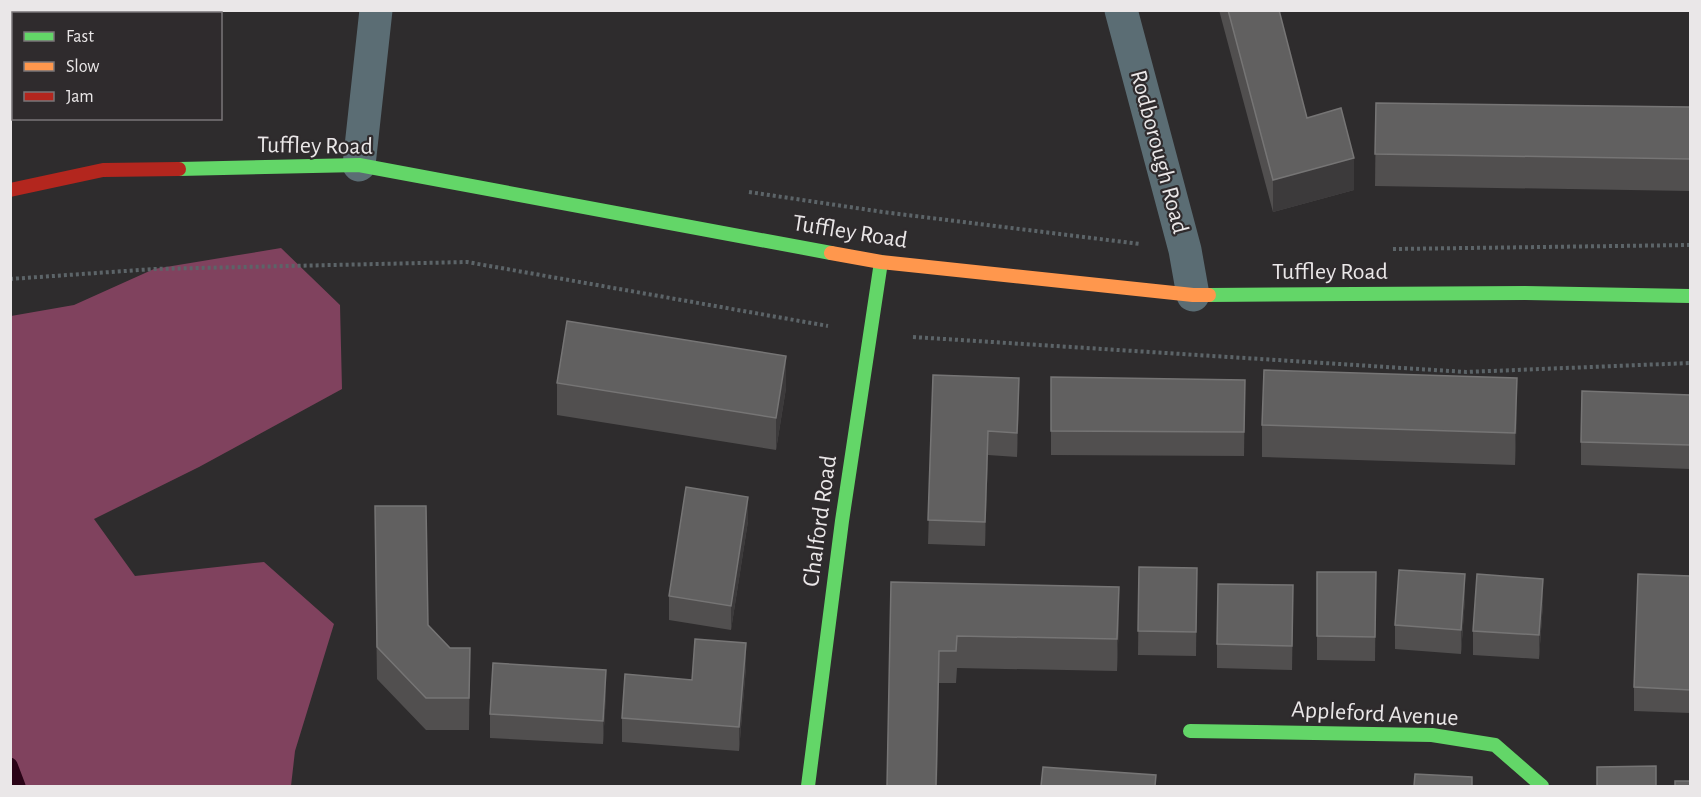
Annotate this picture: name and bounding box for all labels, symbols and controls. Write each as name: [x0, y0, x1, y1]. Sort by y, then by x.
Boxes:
legend: [12, 12, 222, 120]
text: Fast: [66, 28, 94, 46]
text: Slow: [66, 58, 99, 76]
street label: Rodborough Road: [1126, 68, 1192, 236]
text: Jam: [66, 88, 94, 106]
street label: Tuffley Road: [257, 133, 373, 159]
street label: Tuffley Road: [791, 211, 909, 253]
street label: Tuffley Road: [1272, 260, 1388, 284]
street label: Chalford Road: [799, 454, 841, 588]
street label: Appleford Avenue: [1291, 698, 1459, 730]

